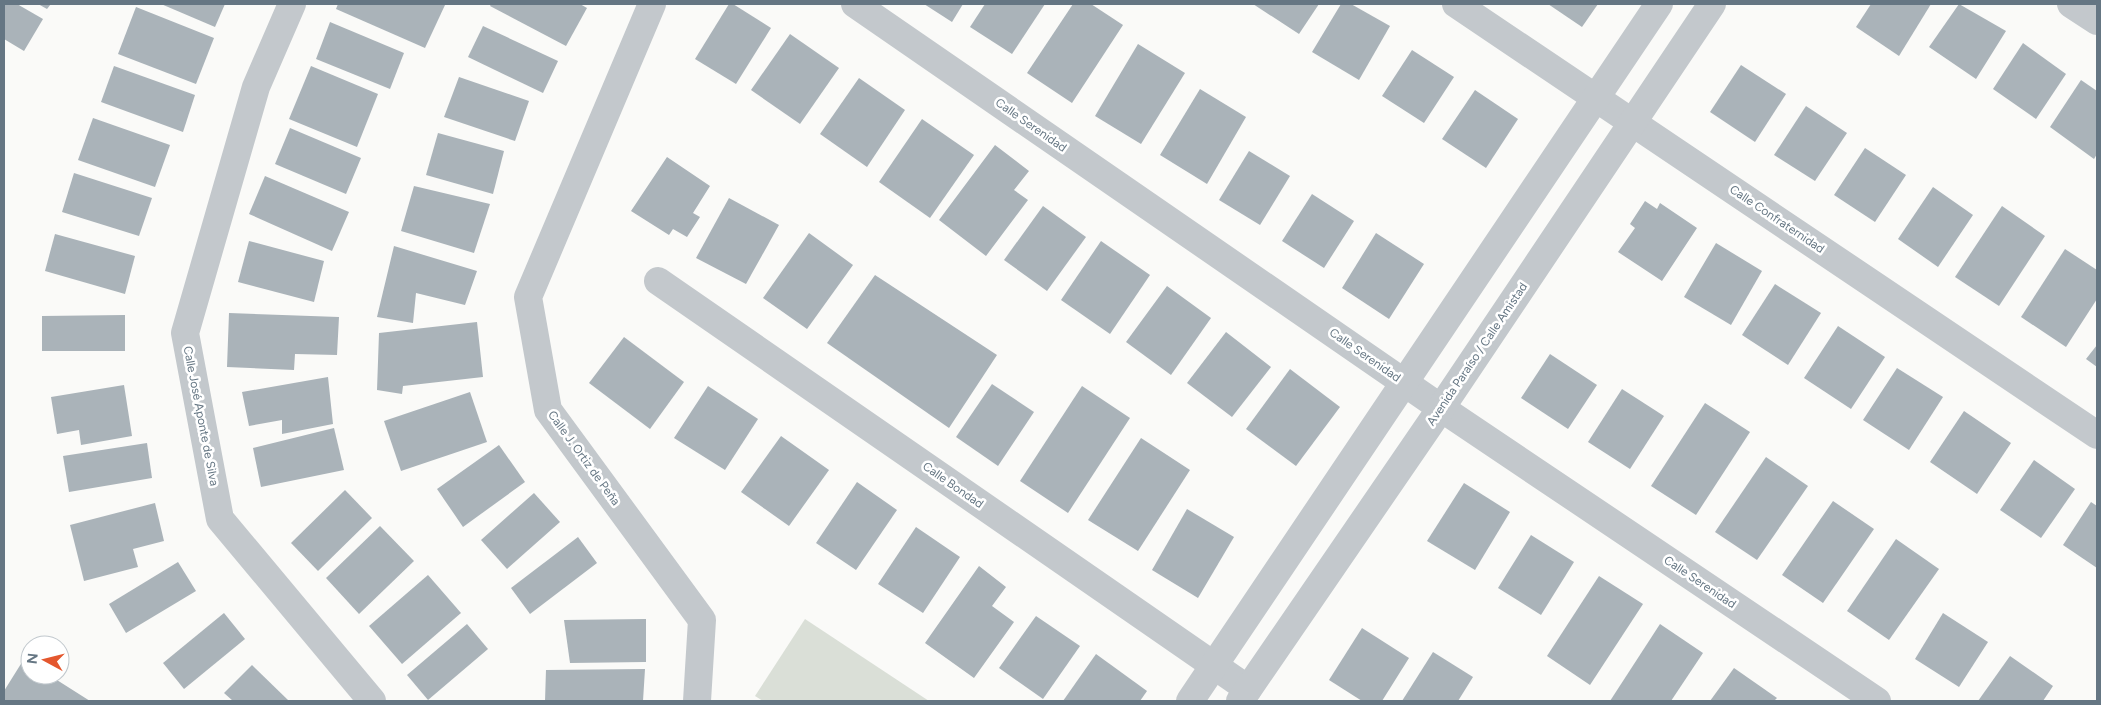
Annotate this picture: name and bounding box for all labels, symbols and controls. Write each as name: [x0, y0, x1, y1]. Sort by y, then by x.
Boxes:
street label: Calle Serenidad: [993, 95, 1069, 155]
street label: Calle Confraternidad: [1727, 182, 1827, 256]
street label: Avenida Paraíso / Calle Amistad: [1424, 280, 1530, 428]
street label: Calle Serenidad: [1327, 325, 1403, 385]
street label: Calle José Aponte de Silva: [181, 345, 221, 487]
street label: Calle J. Ortiz de Peña: [545, 408, 623, 508]
street label: Calle Bondad: [920, 459, 986, 511]
street label: Calle Serenidad: [1661, 553, 1739, 611]
north arrow: [20, 635, 70, 685]
text: N: [23, 652, 42, 665]

